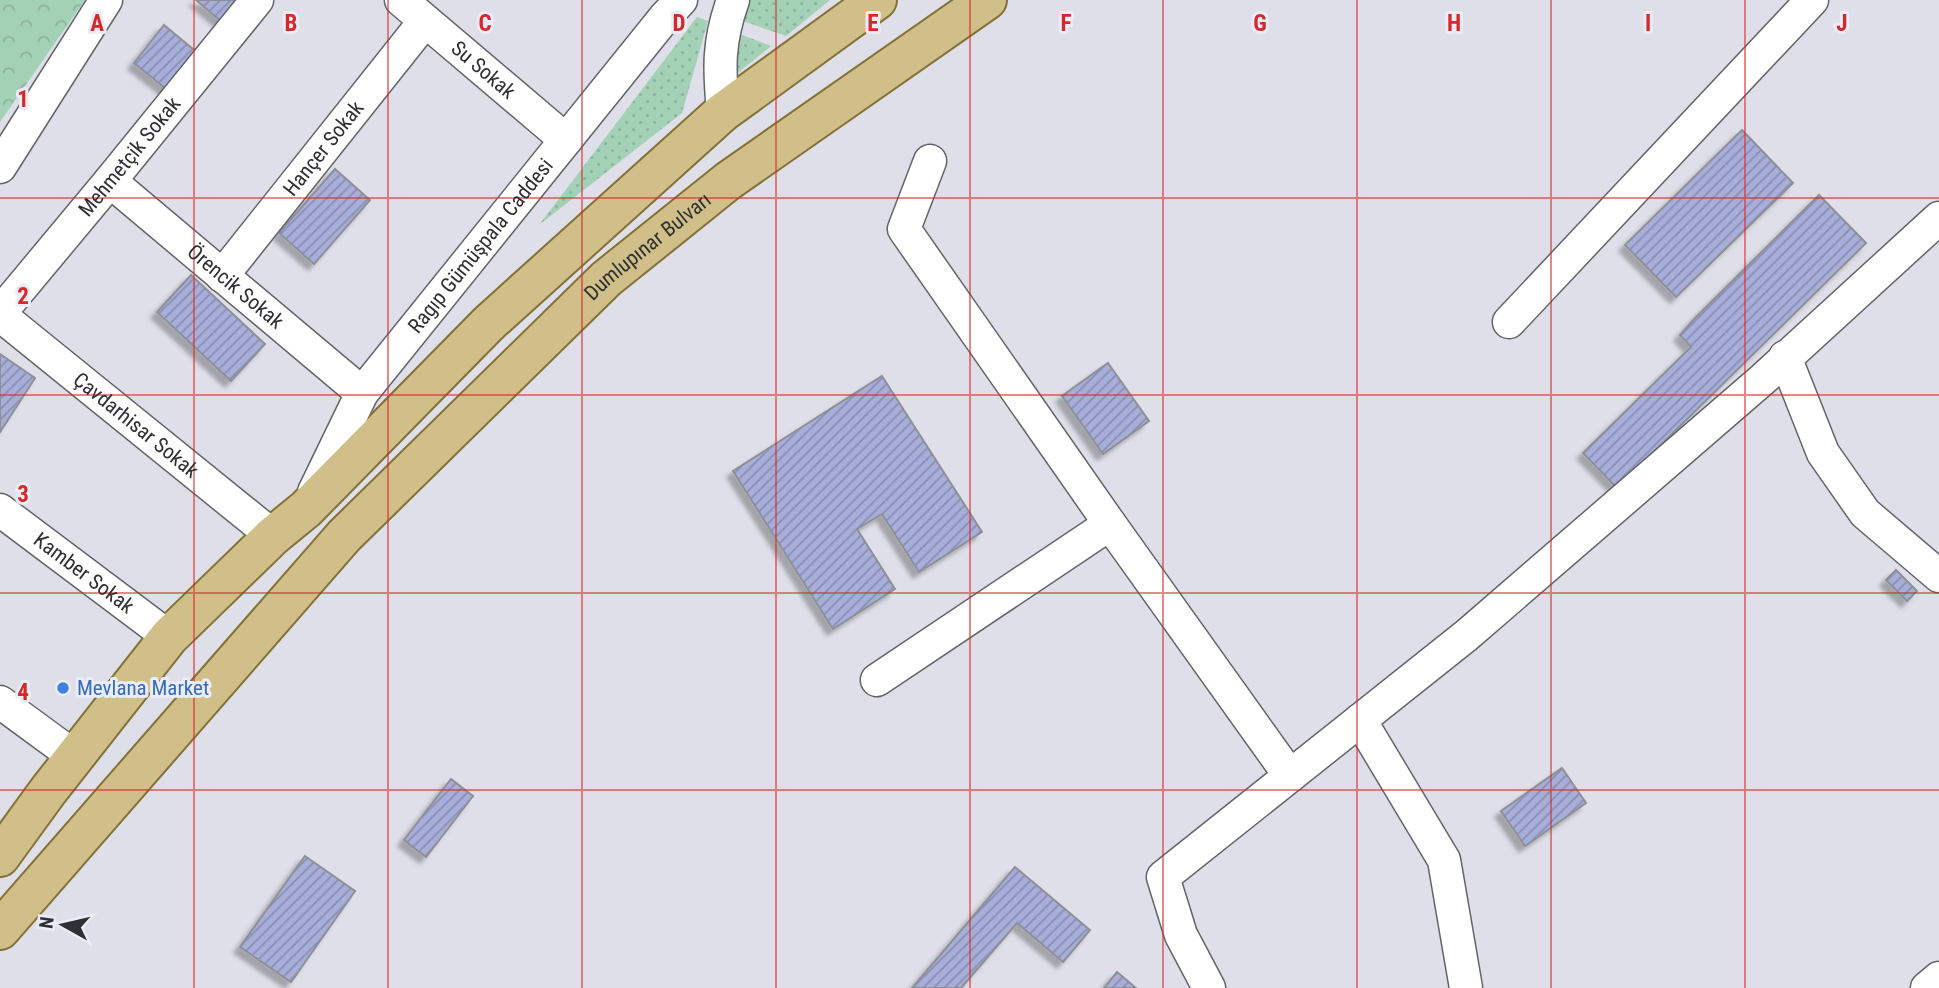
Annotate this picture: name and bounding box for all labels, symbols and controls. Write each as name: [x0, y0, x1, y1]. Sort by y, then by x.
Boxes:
text: A: [90, 10, 104, 37]
text: B: [285, 10, 297, 37]
text: C: [478, 10, 492, 37]
text: D: [673, 10, 686, 37]
text: E: [867, 10, 879, 37]
text: F: [1061, 10, 1072, 37]
text: G: [1253, 10, 1267, 37]
text: H: [1447, 10, 1461, 37]
text: I: [1645, 10, 1651, 37]
text: J: [1836, 10, 1848, 37]
street label: Su Sokak: [446, 36, 521, 104]
text: 1: [17, 86, 29, 113]
street label: Mehmetçik Sokak: [74, 92, 186, 221]
street label: Hançer Sokak: [278, 96, 369, 201]
street label: Ragıp Gümüşpala Caddesi: [403, 154, 558, 338]
street label: Dumlupınar Bulvarı: [580, 187, 716, 305]
street label: Örencik Sokak: [183, 239, 289, 334]
text: 2: [17, 283, 29, 310]
street label: Çavdarhisar Sokak: [69, 367, 204, 483]
text: 3: [17, 481, 29, 508]
street label: Kamber Sokak: [29, 528, 139, 619]
place label: Mevlana Market: [77, 676, 209, 700]
text: 4: [17, 679, 29, 706]
marker: Mevlana Market: [55, 680, 71, 696]
north arrow: [28, 890, 98, 960]
text: N: [34, 915, 59, 930]

